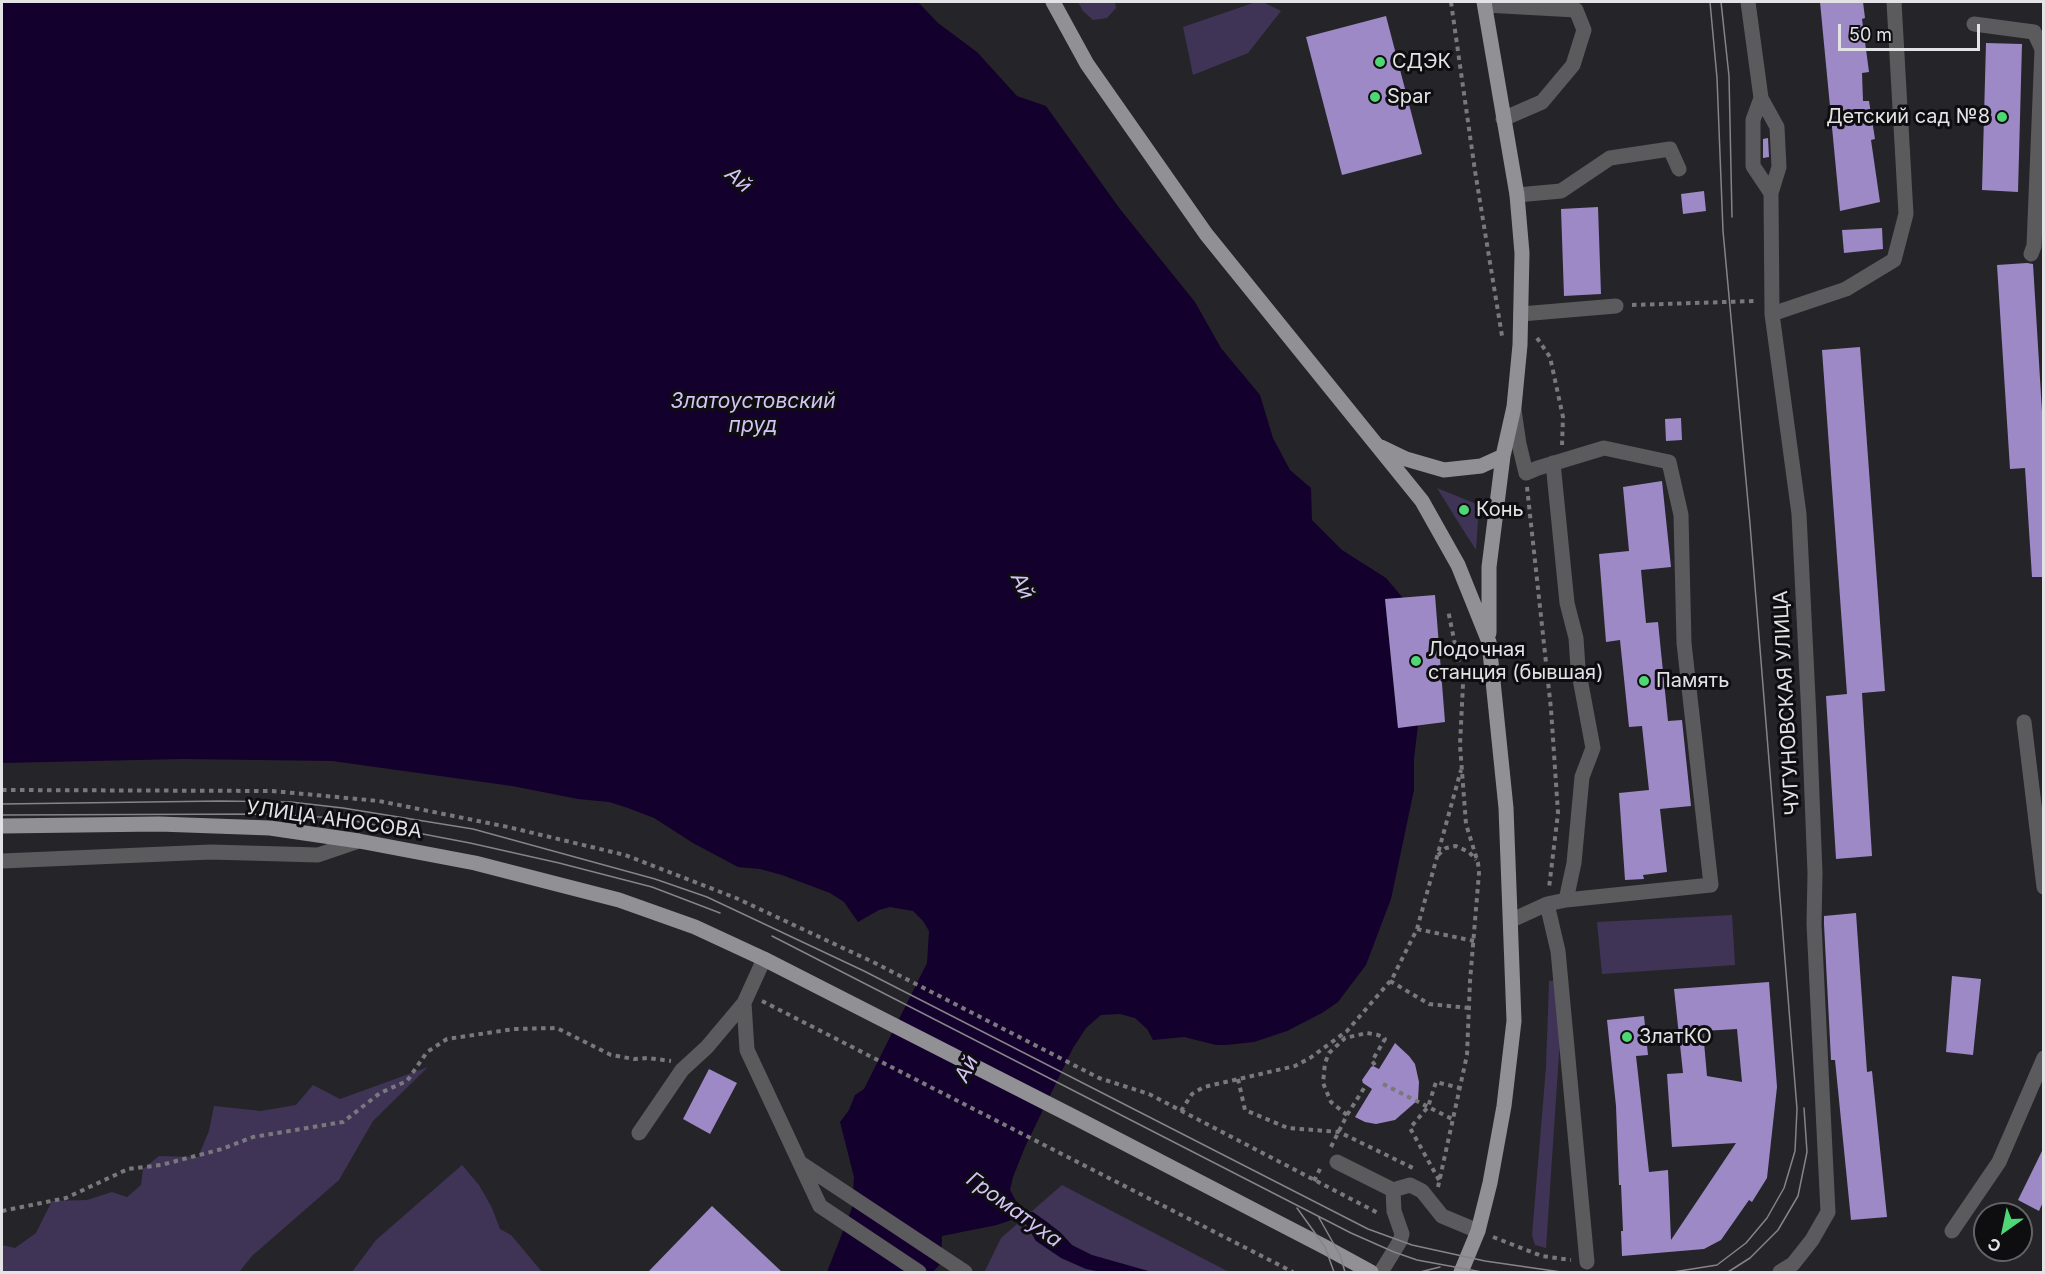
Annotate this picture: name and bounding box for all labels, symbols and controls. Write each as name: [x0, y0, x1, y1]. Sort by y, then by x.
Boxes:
scale bar: [1841, 12, 1984, 50]
text: 50 m: [1849, 24, 1892, 45]
place label: СДЭК: [1392, 50, 1451, 74]
marker: СДЭК: [1373, 55, 1387, 69]
place label: Spar: [1387, 85, 1431, 109]
marker: Spar: [1368, 90, 1382, 104]
place label: Детский сад №8: [1826, 105, 1990, 129]
marker: Детский сад №8: [1995, 110, 2009, 124]
water label: Ай: [720, 162, 756, 198]
water label: Златоустовский пруд: [670, 389, 836, 439]
place label: Конь: [1476, 498, 1524, 522]
marker: Конь: [1457, 503, 1471, 517]
water label: Ай: [1005, 568, 1039, 604]
street label: ЧУГУНОВСКАЯ УЛИЦА: [1769, 590, 1805, 816]
place label: Лодочная станция (бывшая): [1428, 638, 1603, 685]
marker: Лодочная станция (бывшая): [1409, 654, 1423, 668]
place label: Память: [1656, 669, 1729, 693]
marker: Память: [1637, 674, 1651, 688]
street label: УЛИЦА АНОСОВА: [245, 796, 423, 844]
place label: ЗлатКО: [1639, 1025, 1712, 1049]
marker: ЗлатКО: [1620, 1030, 1634, 1044]
water label: Ай: [950, 1051, 984, 1087]
water label: Громатуха: [961, 1167, 1067, 1253]
north arrow: [1973, 1202, 2033, 1262]
text: С: [1984, 1234, 2005, 1257]

